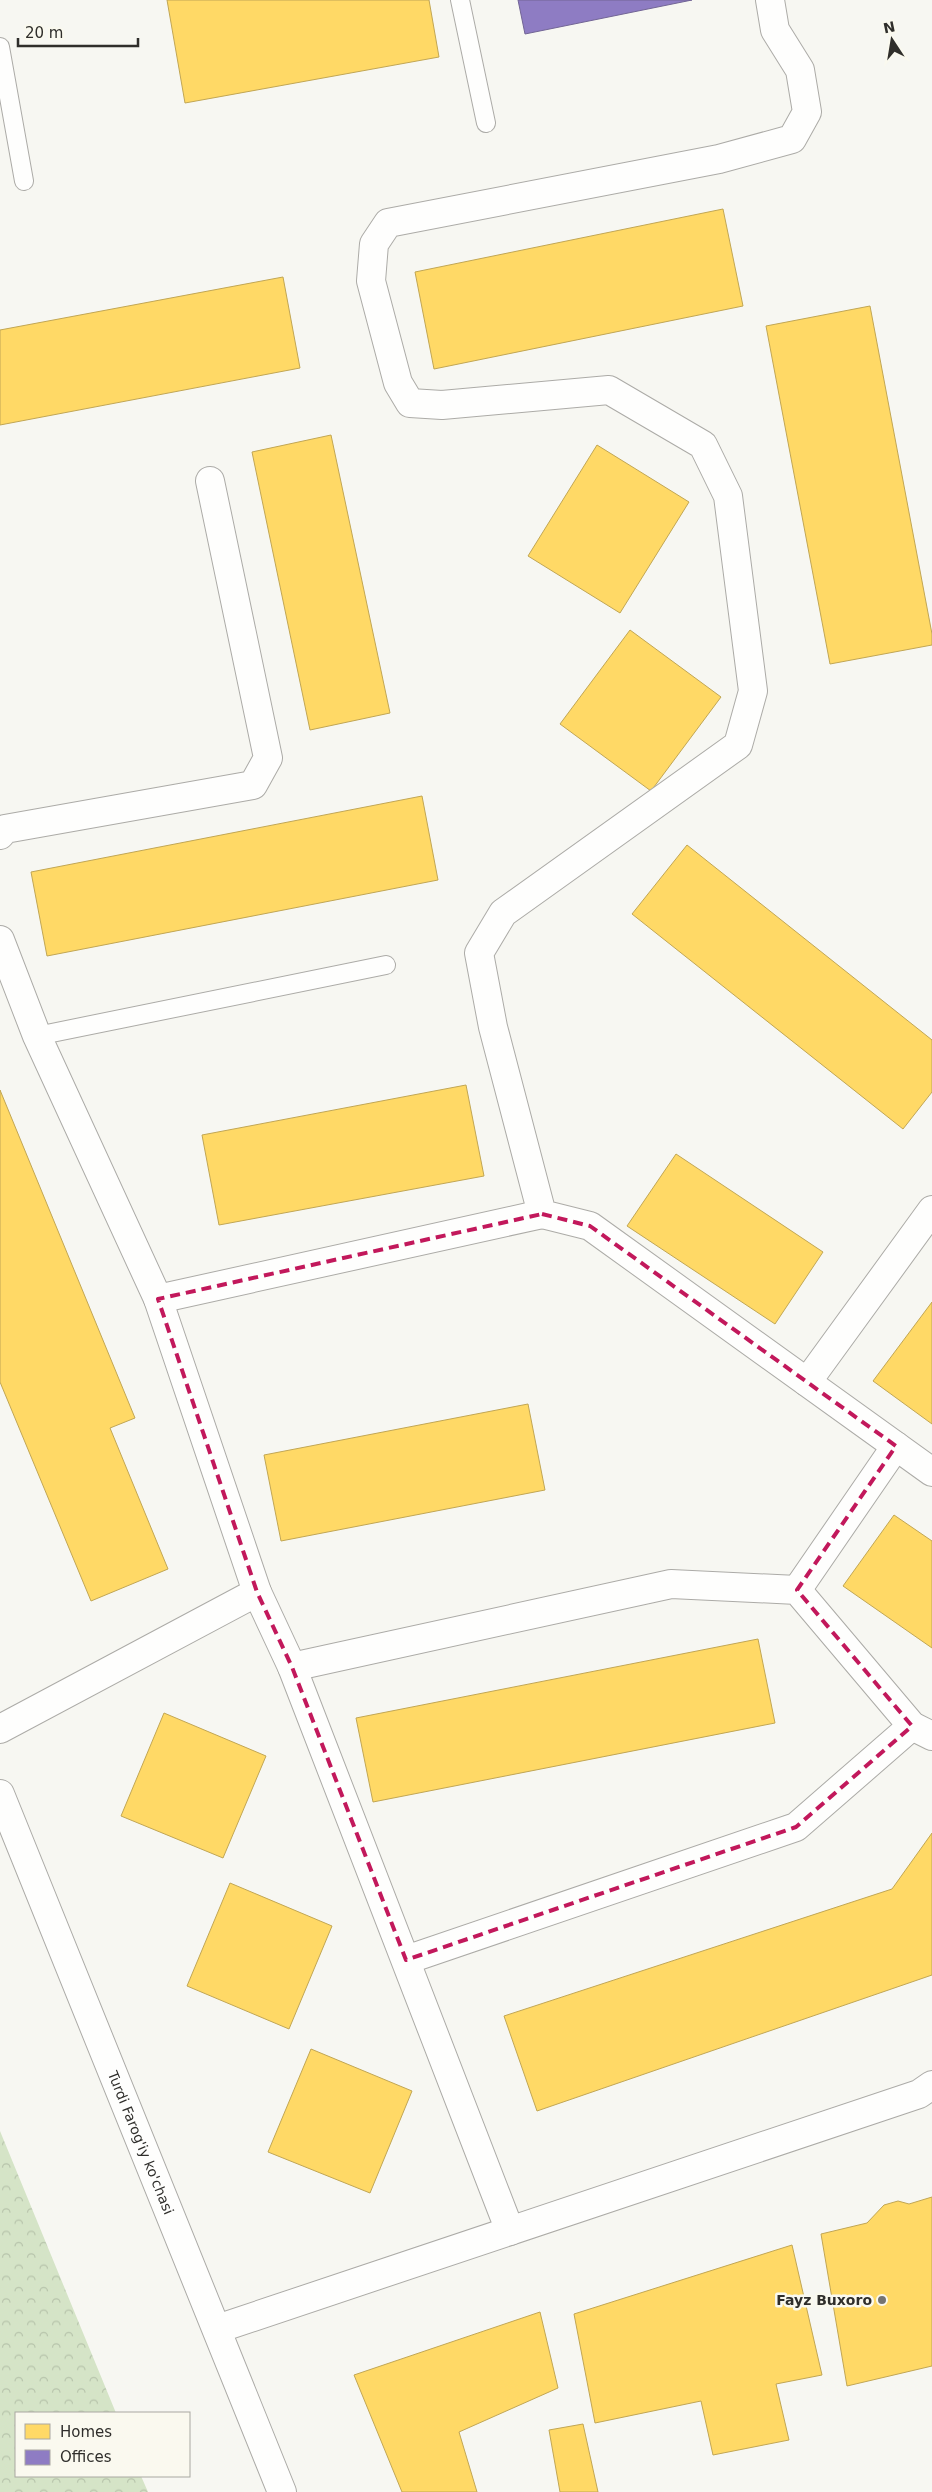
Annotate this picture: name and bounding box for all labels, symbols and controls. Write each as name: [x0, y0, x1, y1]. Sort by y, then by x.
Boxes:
scale bar: [18, 15, 138, 47]
north arrow: [867, 15, 917, 65]
text: N: [882, 18, 897, 36]
text: 20 m: [25, 24, 63, 42]
street label: Turdi Farog'iy ko'chasi: [104, 2068, 177, 2217]
place label: Fayz Buxoro: [776, 2292, 872, 2308]
marker: Fayz Buxoro: [876, 2294, 888, 2306]
legend: [15, 2412, 190, 2477]
text: Homes: [60, 2423, 112, 2441]
text: Offices: [60, 2448, 112, 2466]

